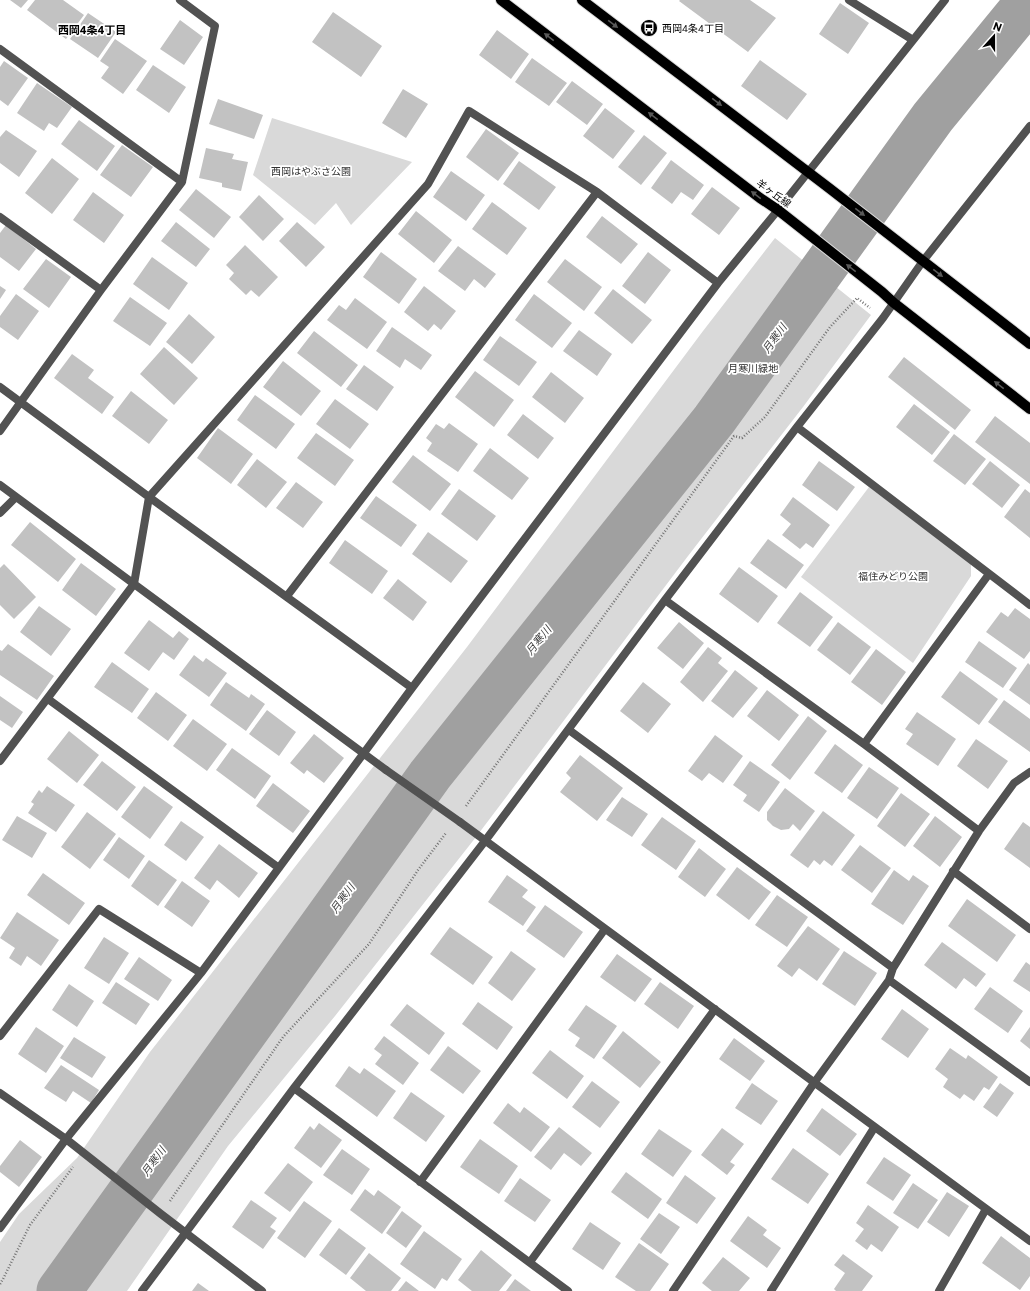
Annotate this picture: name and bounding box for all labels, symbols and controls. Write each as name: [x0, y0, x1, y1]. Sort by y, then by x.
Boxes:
north arrow: [974, 16, 1014, 56]
bus stop icon: 西岡4条4丁目: [639, 18, 659, 38]
one-way arrow: [608, 19, 618, 27]
text: N: [992, 19, 1004, 34]
place label: 西岡4条4丁目: [662, 22, 724, 34]
district label: 西岡4条4丁目: [58, 23, 126, 36]
one-way arrow: [544, 33, 555, 41]
one-way arrow: [711, 98, 722, 106]
one-way arrow: [647, 112, 658, 120]
park label: 西岡はやぶさ公園: [271, 165, 351, 177]
street label: 羊ヶ丘線: [754, 176, 794, 210]
one-way arrow: [751, 191, 761, 199]
one-way arrow: [855, 207, 866, 216]
one-way arrow: [846, 263, 857, 272]
one-way arrow: [933, 269, 944, 277]
water label: 月寒川: [759, 320, 790, 355]
park label: 月寒川緑地: [728, 362, 779, 374]
one-way arrow: [994, 380, 1005, 389]
park label: 福住みどり公園: [858, 570, 928, 582]
water label: 月寒川: [523, 622, 554, 657]
water label: 月寒川: [327, 880, 358, 915]
water label: 月寒川: [138, 1143, 169, 1178]

